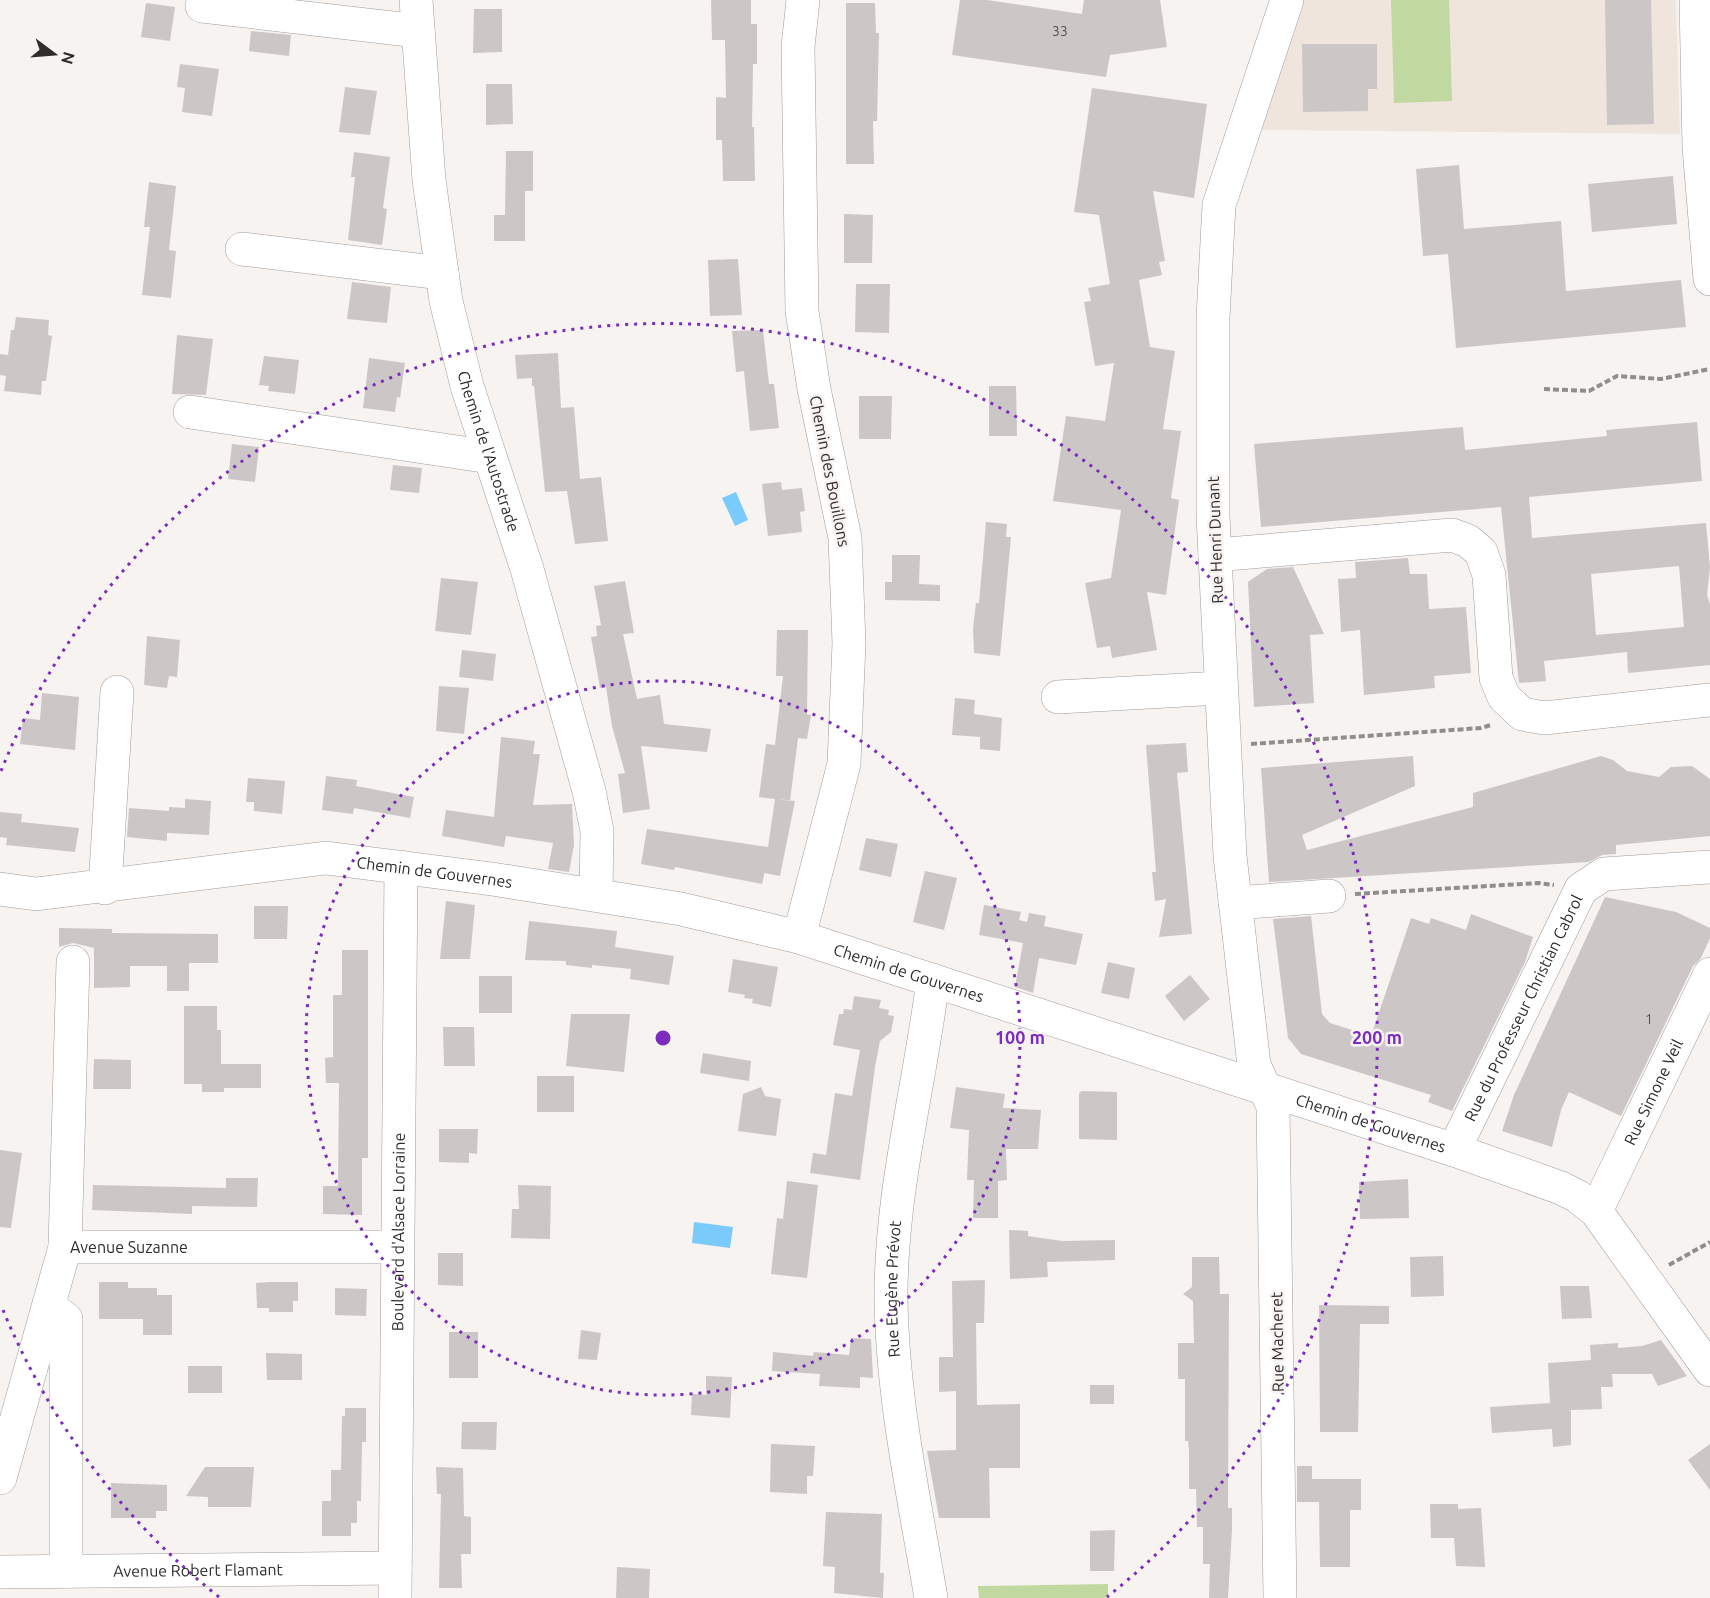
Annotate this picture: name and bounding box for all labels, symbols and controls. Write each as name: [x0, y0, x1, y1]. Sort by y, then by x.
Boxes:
house number: 33: [1052, 23, 1068, 39]
north arrow: [24, 24, 84, 84]
text: N: [58, 50, 79, 66]
street label: Chemin de l'Autostrade: [455, 369, 523, 534]
street label: Chemin des Bouillons: [807, 394, 853, 548]
street label: Rue Henri Dunant: [1204, 475, 1226, 604]
street label: Chemin de Gouvernes: [356, 853, 514, 891]
street label: Rue du Professeur Christian Cabrol: [1460, 892, 1586, 1124]
street label: Chemin de Gouvernes: [831, 940, 986, 1006]
house number: 1: [1645, 1011, 1653, 1027]
text: 100 m: [995, 1027, 1045, 1047]
text: 200 m: [1352, 1027, 1402, 1047]
centre of rings: [653, 1028, 673, 1048]
street label: Rue Simone Veil: [1620, 1036, 1686, 1148]
street label: Chemin de Gouvernes: [1294, 1090, 1448, 1156]
street label: Boulevard d'Alsace Lorraine: [388, 1133, 408, 1331]
street label: Rue Eugène Prévot: [882, 1219, 904, 1358]
street label: Avenue Suzanne: [70, 1238, 188, 1256]
street label: Rue Macheret: [1267, 1291, 1287, 1392]
street label: Avenue Robert Flamant: [113, 1560, 284, 1580]

